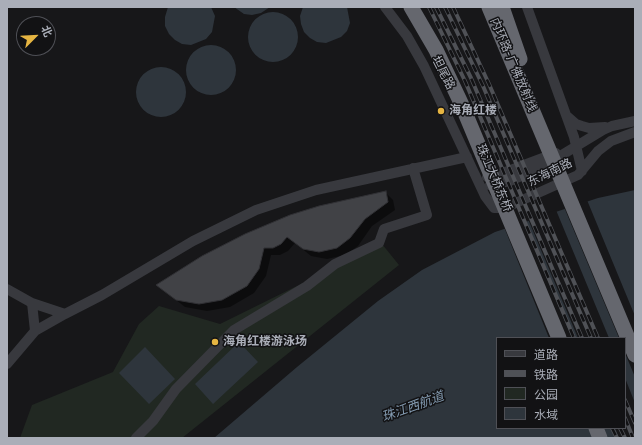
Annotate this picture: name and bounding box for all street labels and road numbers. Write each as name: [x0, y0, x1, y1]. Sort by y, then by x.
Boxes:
street label: 内环路-广佛放射线: [487, 16, 539, 114]
street label: 坦尾路: [428, 54, 458, 92]
street label: 珠江大桥东桥: [473, 142, 515, 214]
street label: 东海南路: [525, 156, 575, 190]

